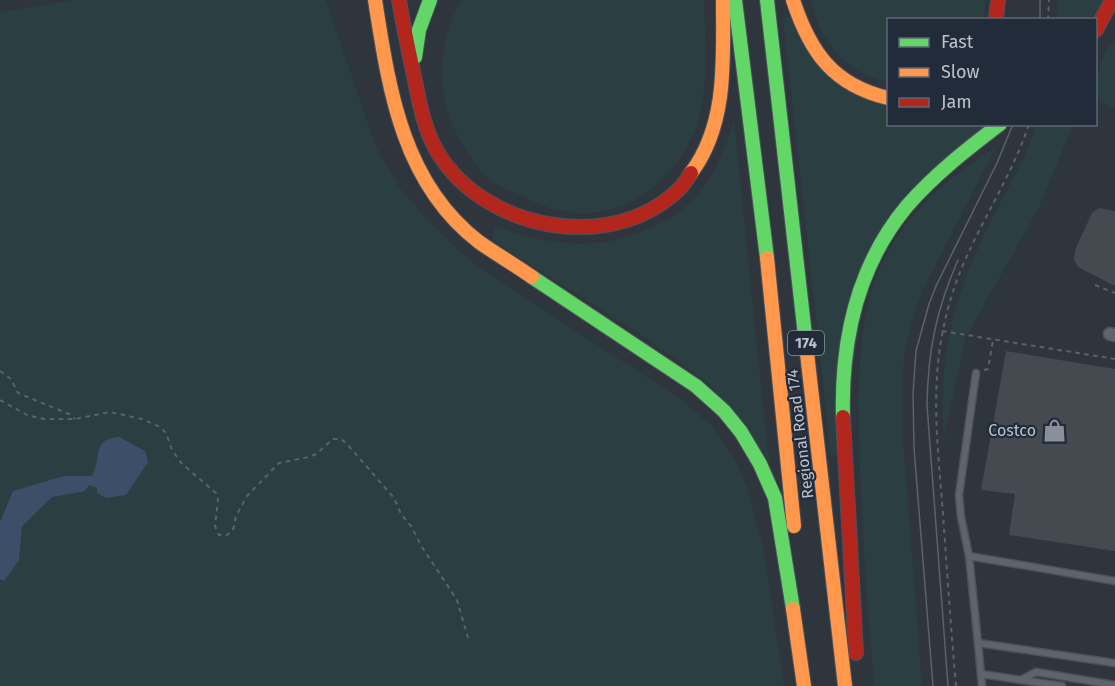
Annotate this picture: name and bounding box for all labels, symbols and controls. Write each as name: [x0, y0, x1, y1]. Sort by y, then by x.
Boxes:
legend: [887, 18, 1097, 126]
text: Fast: [941, 31, 974, 53]
text: Slow: [941, 61, 980, 83]
text: Jam: [941, 91, 972, 113]
road number: 174: [788, 331, 824, 355]
street label: Regional Road 174: [783, 368, 817, 500]
shop icon: Costco: [1041, 417, 1067, 443]
place label: Costco: [988, 421, 1036, 440]

